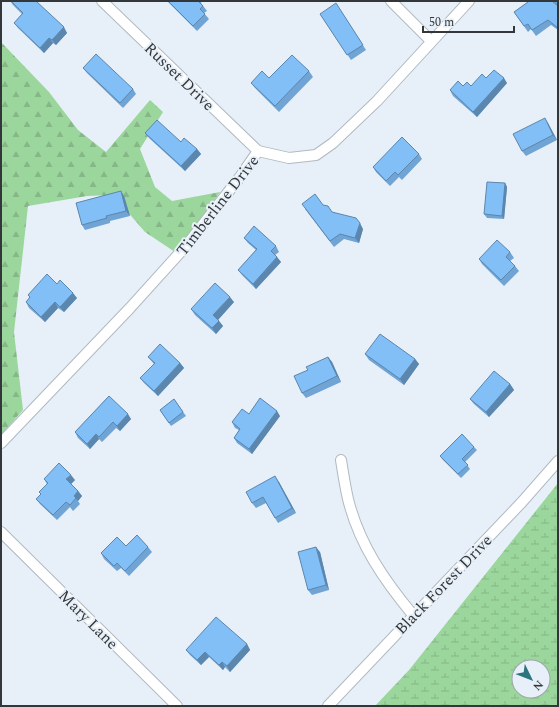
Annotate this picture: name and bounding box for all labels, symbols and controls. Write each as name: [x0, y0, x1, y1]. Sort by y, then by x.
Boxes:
scale bar: [423, 8, 514, 34]
text: 50 m: [429, 13, 454, 32]
street label: Russet Drive: [139, 37, 220, 117]
street label: Timberline Drive: [171, 150, 265, 261]
street label: Black Forest Drive: [390, 529, 498, 640]
street label: Mary Lane: [53, 584, 124, 655]
north arrow: [511, 659, 551, 699]
text: N: [529, 676, 547, 695]

